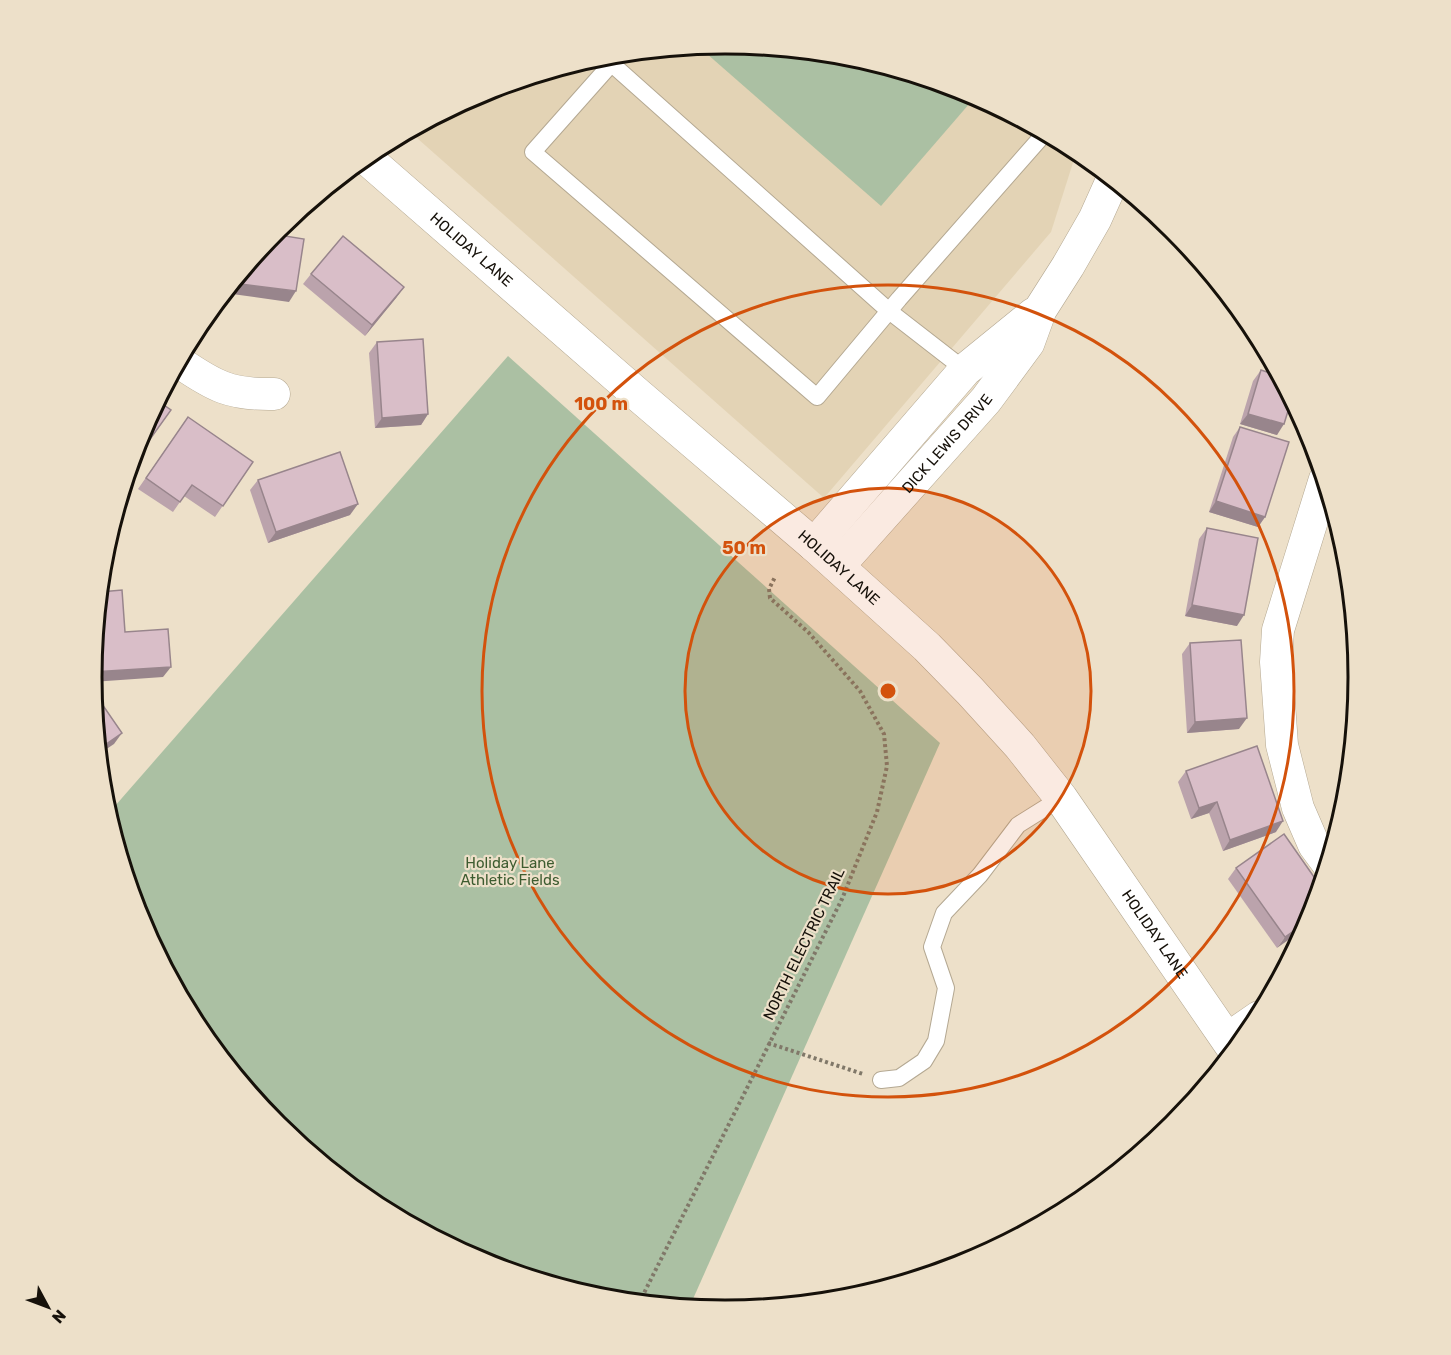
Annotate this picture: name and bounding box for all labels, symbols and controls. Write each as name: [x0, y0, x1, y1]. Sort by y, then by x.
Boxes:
street label: HOLIDAY LANE: [426, 209, 516, 290]
street label: DICK LEWIS DRIVE: [898, 391, 996, 497]
text: 100 m: [574, 393, 628, 415]
street label: HOLIDAY LANE: [794, 526, 883, 609]
text: 50 m: [722, 537, 766, 559]
centre of rings: [878, 681, 898, 701]
park label: Holiday Lane Athletic Fields: [460, 854, 560, 889]
street label: NORTH ELECTRIC TRAIL: [759, 865, 849, 1023]
street label: HOLIDAY LANE: [1118, 886, 1191, 982]
north arrow: [18, 1277, 78, 1337]
text: N: [48, 1306, 70, 1327]

